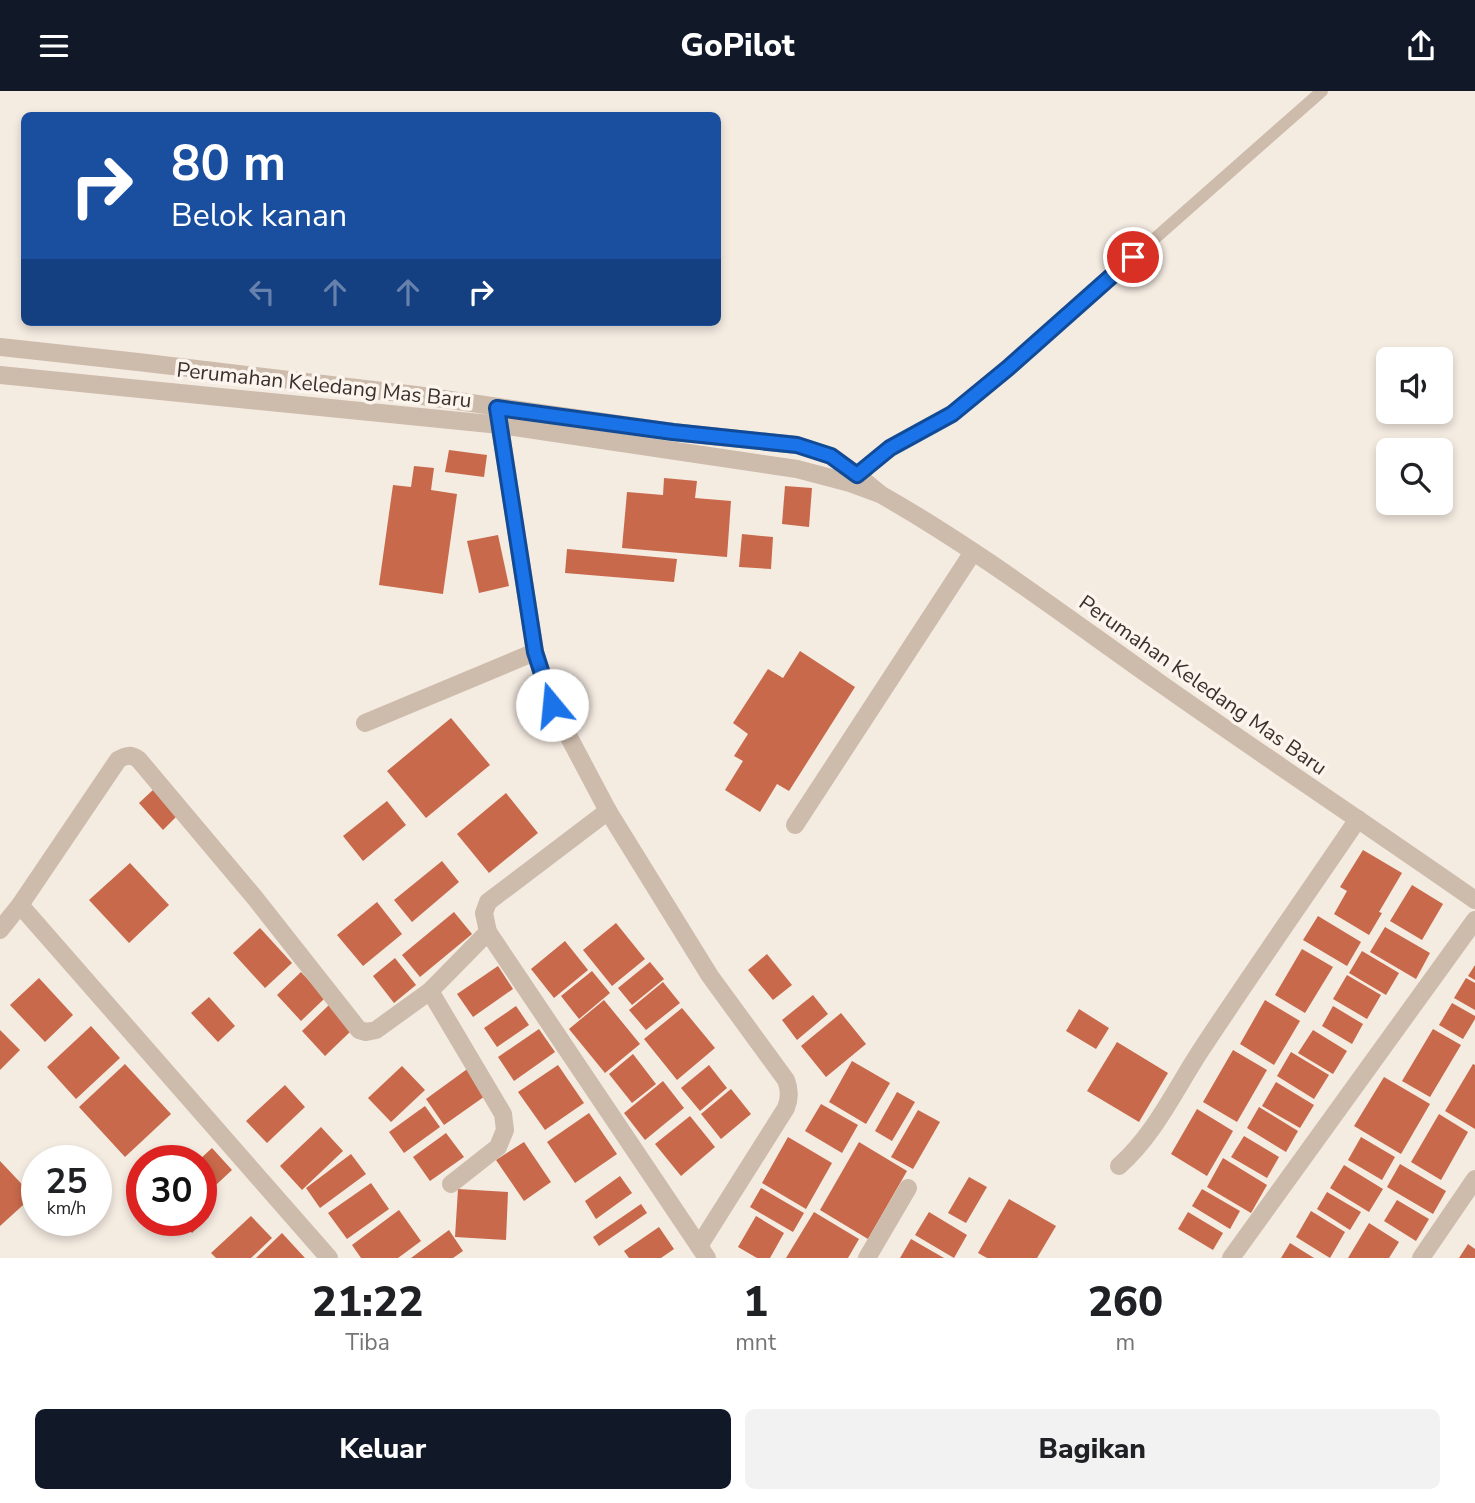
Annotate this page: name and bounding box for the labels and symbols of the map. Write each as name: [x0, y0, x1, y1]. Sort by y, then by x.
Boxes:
pin: [1103, 227, 1163, 287]
street label: Perumahan Keledang Mas Baru: [175, 356, 473, 414]
street label: Perumahan Keledang Mas Baru: [1074, 589, 1332, 781]
position arrow: [515, 668, 589, 742]
speed limit sign: 30: [126, 1145, 217, 1236]

